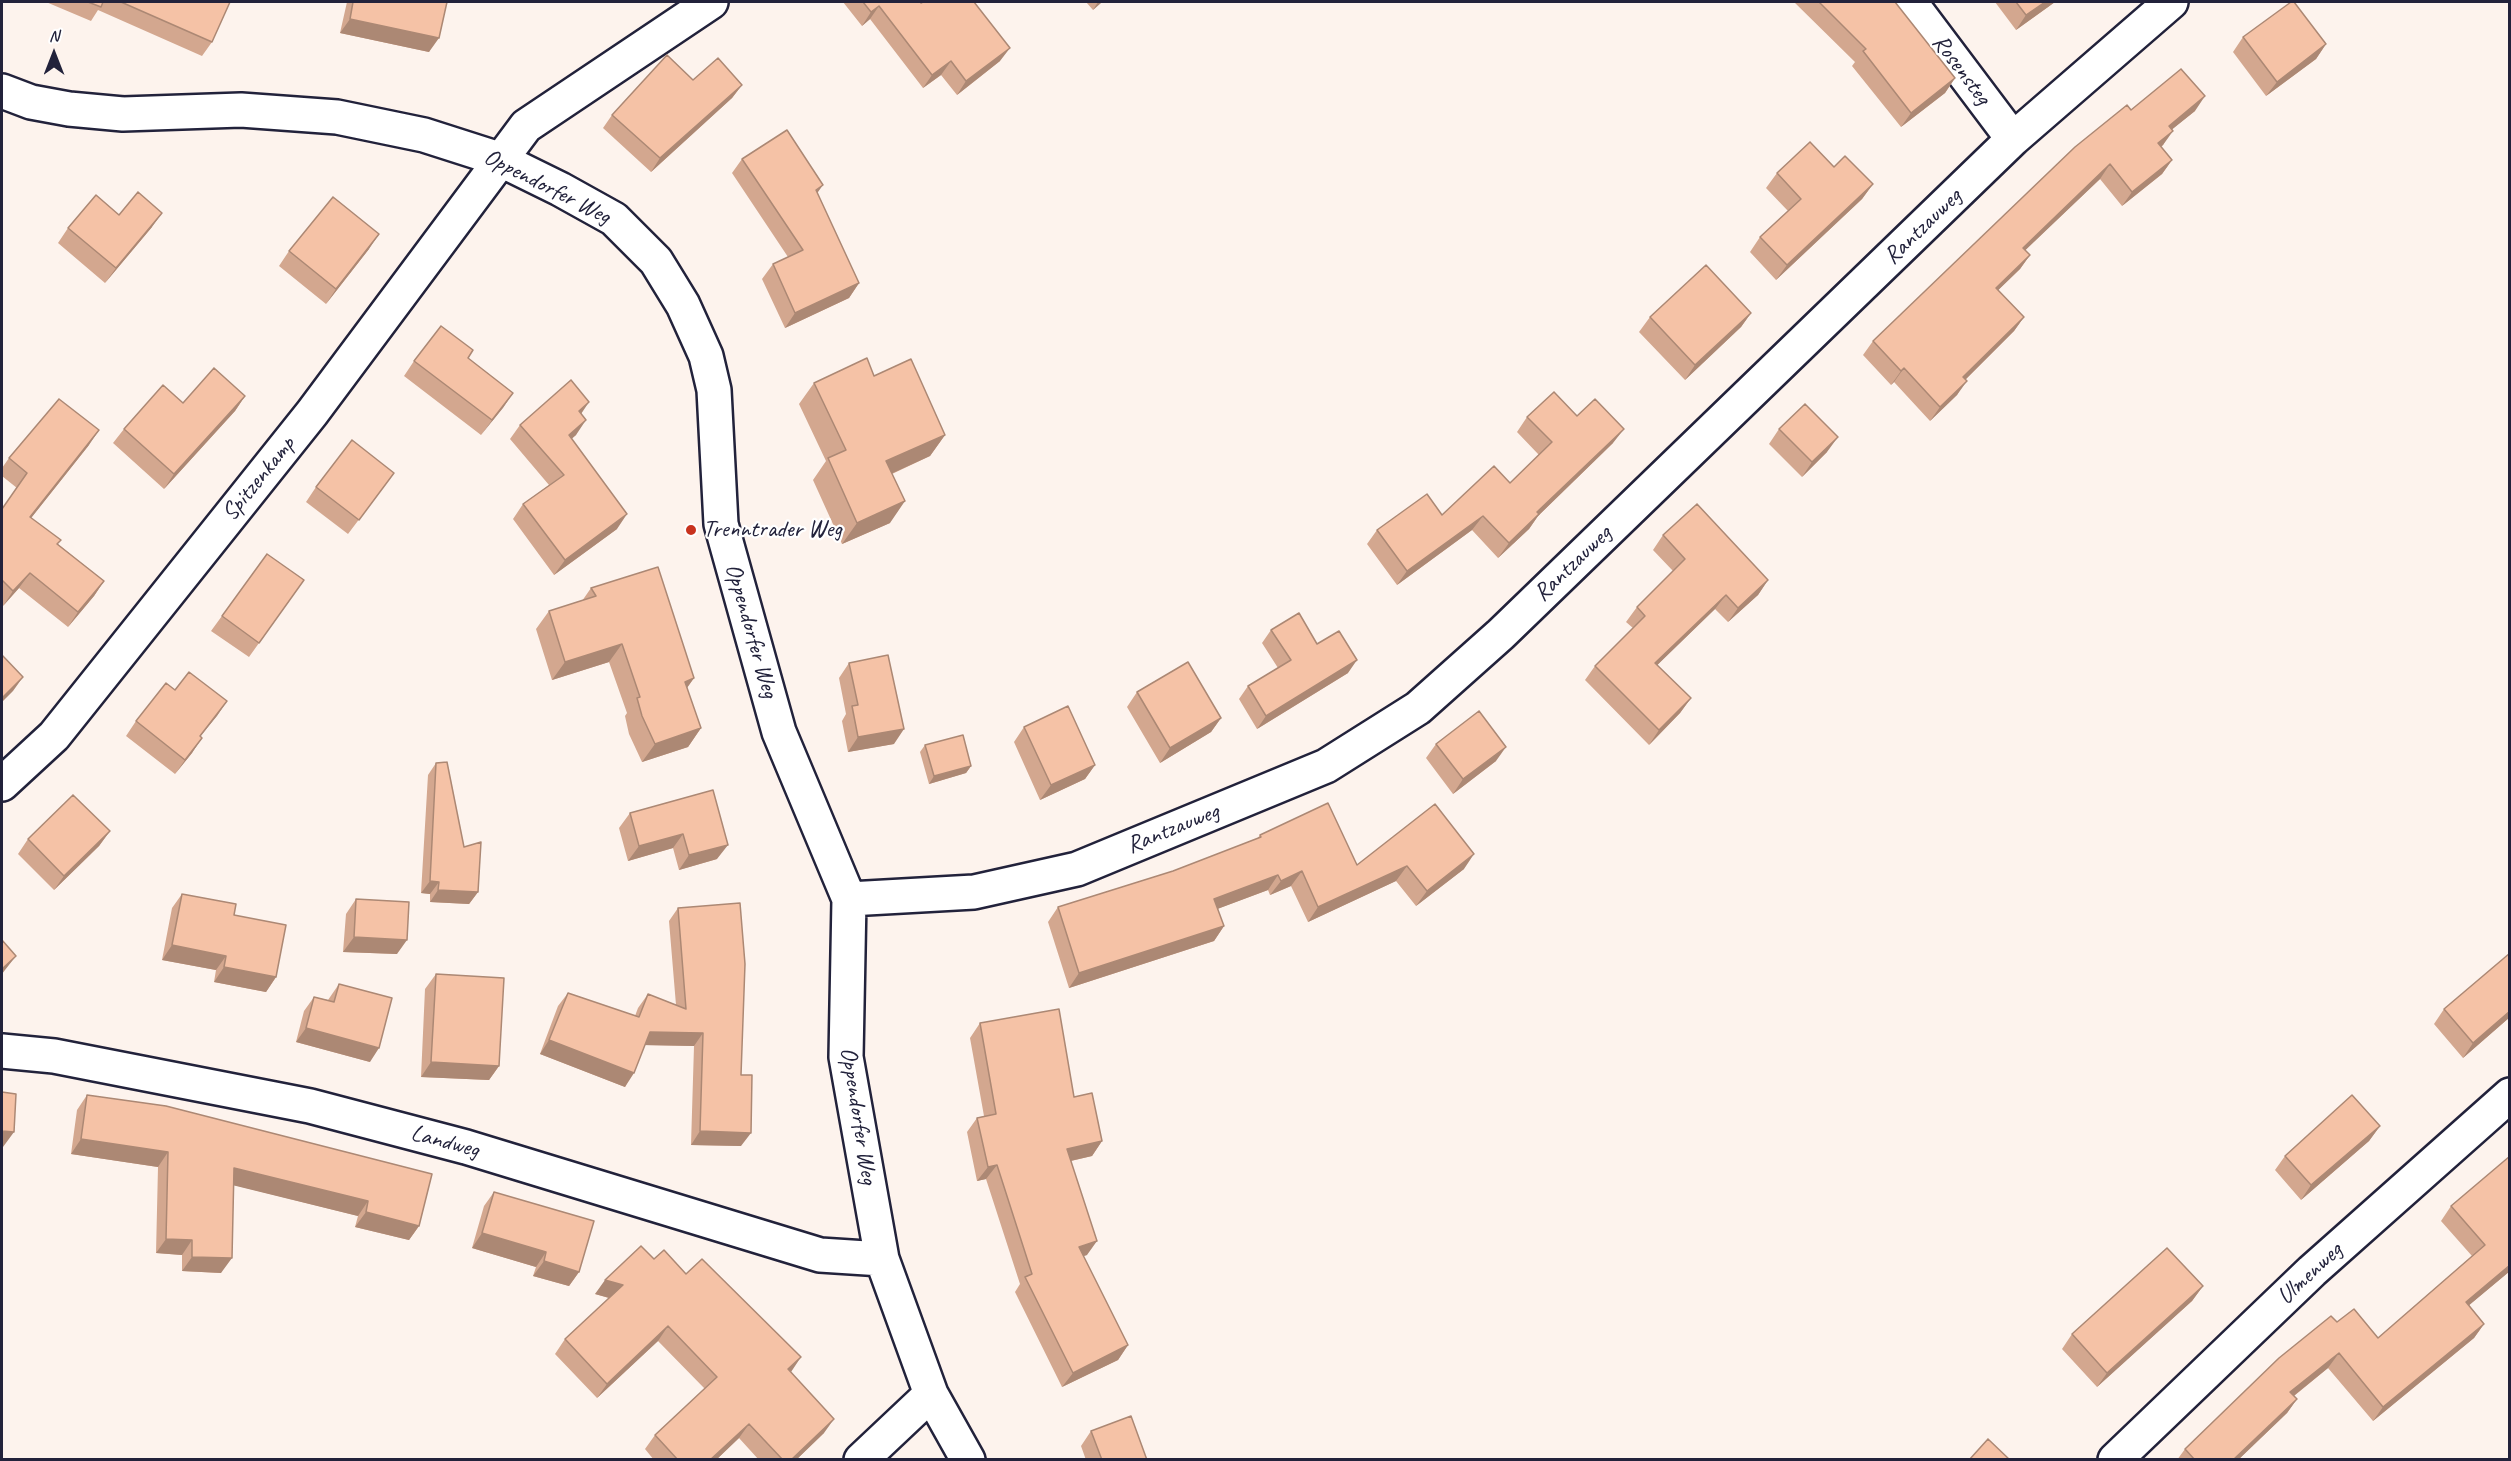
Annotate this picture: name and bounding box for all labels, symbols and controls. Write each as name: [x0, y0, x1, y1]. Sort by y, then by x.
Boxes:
north arrow: [24, 24, 84, 84]
text: N: [49, 26, 59, 46]
street label: Rosensteg: [1925, 29, 1997, 111]
street label: Oppendorfer Weg: [479, 143, 615, 231]
street label: Rantzauweg: [1878, 183, 1968, 271]
street label: Spitzenkamp: [216, 431, 302, 527]
place label: Trenntrader Weg: [703, 516, 842, 544]
street label: Rantzauweg: [1528, 520, 1618, 608]
marker: Trenntrader Weg: [684, 523, 698, 537]
street label: Oppendorfer Weg: [718, 560, 784, 702]
street label: Rantzauweg: [1123, 798, 1223, 860]
street label: Oppendorfer Weg: [833, 1045, 883, 1187]
street label: Landweg: [408, 1119, 482, 1165]
street label: Ulmenweg: [2272, 1237, 2348, 1311]

